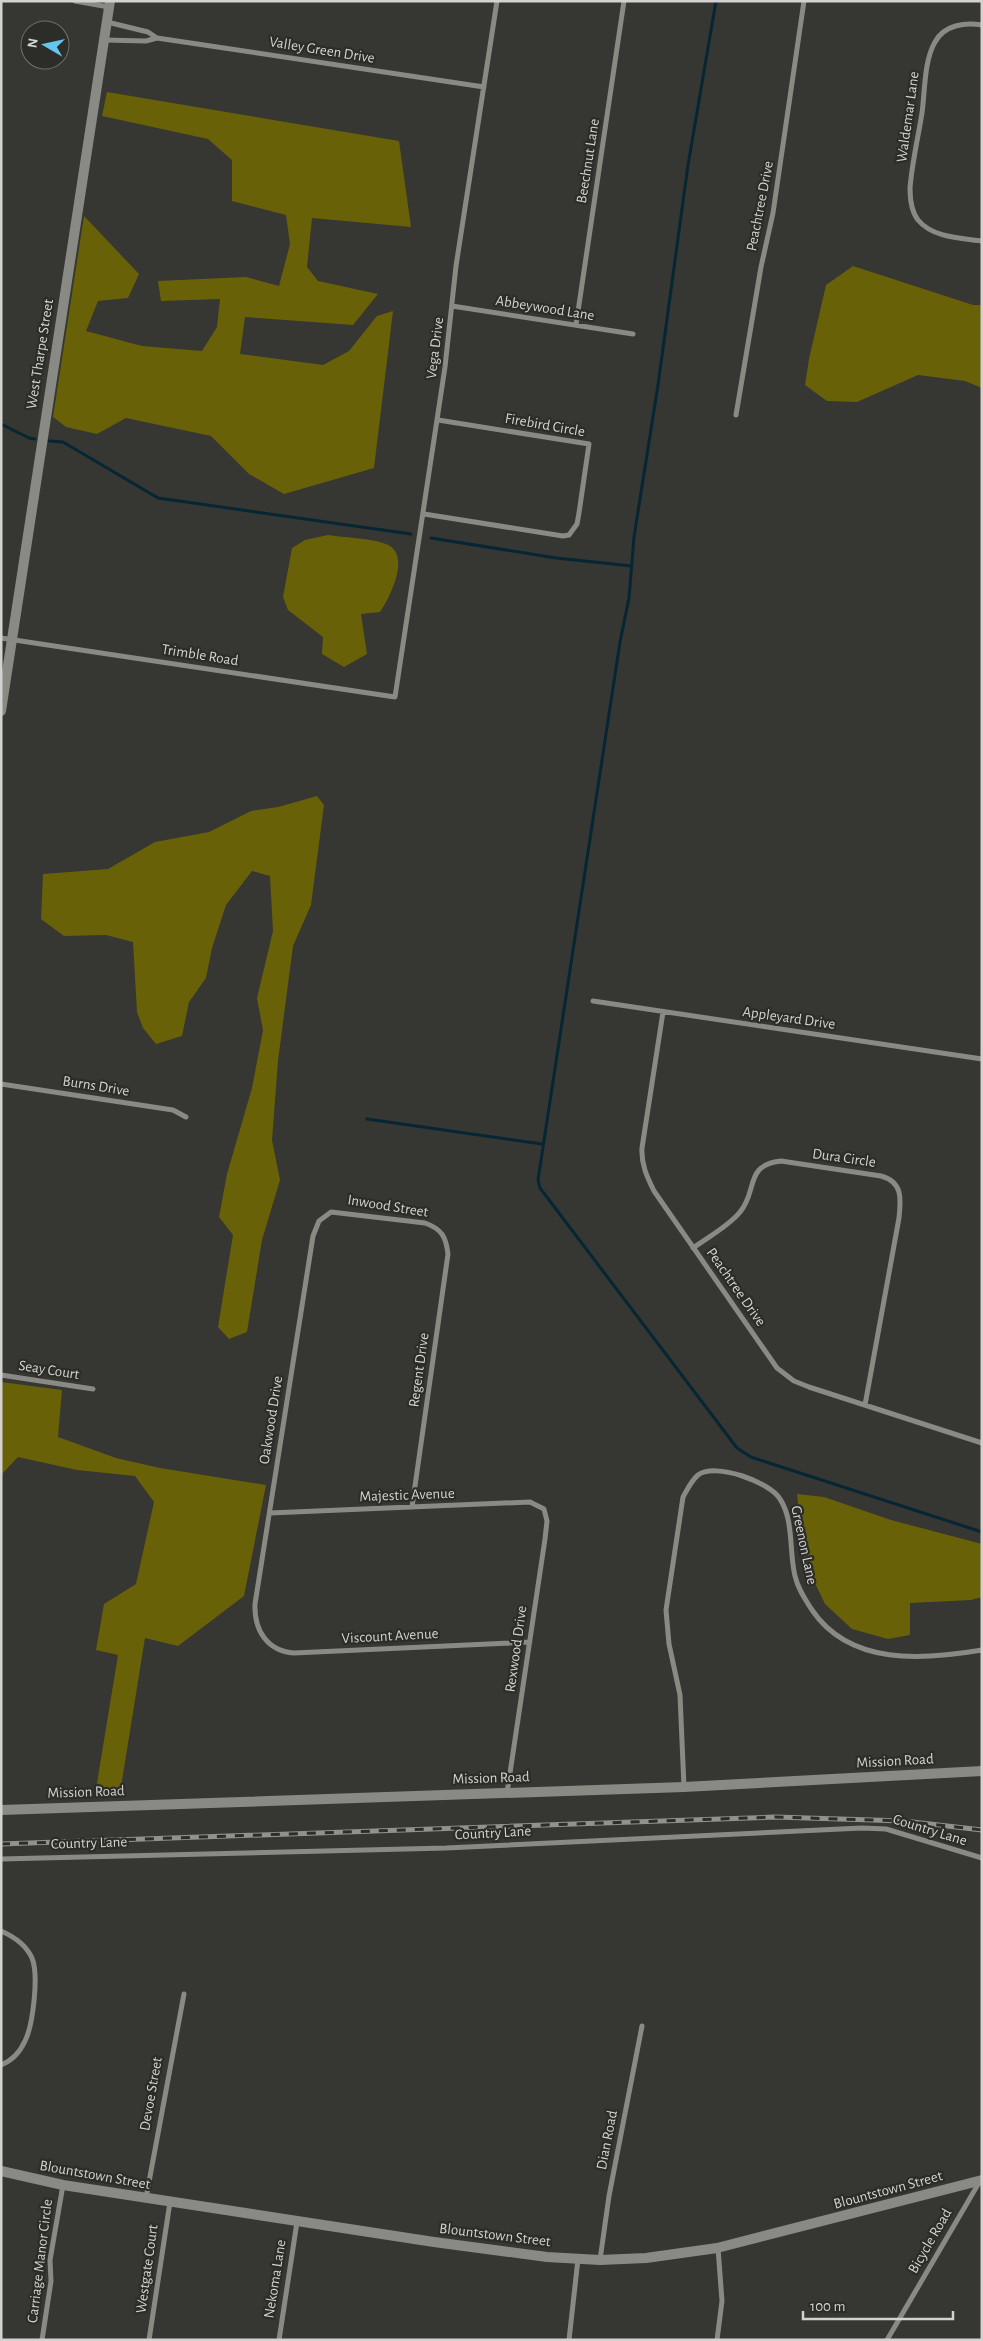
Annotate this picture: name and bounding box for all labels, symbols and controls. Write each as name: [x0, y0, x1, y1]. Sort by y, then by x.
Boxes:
north arrow: [20, 20, 70, 70]
street label: Valley Green Drive: [268, 34, 376, 66]
text: N: [25, 37, 41, 49]
street label: Waldemar Lane: [894, 70, 922, 163]
street label: Beechnut Lane: [574, 118, 602, 204]
street label: Peachtree Drive: [744, 159, 776, 252]
street label: Abbeywood Lane: [494, 293, 596, 323]
street label: West Tharpe Street: [24, 298, 56, 410]
street label: Vega Drive: [424, 316, 446, 380]
street label: Firebird Circle: [504, 411, 586, 439]
street label: Trimble Road: [161, 642, 240, 669]
street label: Appleyard Drive: [742, 1004, 836, 1032]
street label: Burns Drive: [62, 1073, 131, 1099]
street label: Dura Circle: [811, 1146, 877, 1170]
street label: Inwood Street: [347, 1192, 430, 1220]
street label: Peachtree Drive: [704, 1245, 768, 1329]
street label: Regent Drive: [406, 1332, 432, 1408]
street label: Seay Court: [18, 1358, 81, 1382]
street label: Oakwood Drive: [257, 1375, 285, 1465]
street label: Majestic Avenue: [359, 1486, 455, 1504]
street label: Greenon Lane: [788, 1504, 820, 1586]
street label: Rexwood Drive: [502, 1605, 530, 1693]
street label: Viscount Avenue: [341, 1626, 439, 1646]
street label: Mission Road: [856, 1751, 934, 1771]
street label: Mission Road: [452, 1769, 530, 1787]
street label: Mission Road: [47, 1783, 125, 1801]
street label: Country Lane: [891, 1812, 969, 1848]
street label: Country Lane: [454, 1824, 532, 1842]
street label: Country Lane: [51, 1834, 128, 1852]
street label: Devoe Street: [137, 2056, 165, 2132]
street label: Dian Road: [594, 2109, 620, 2171]
street label: Blountstown Street: [39, 2158, 152, 2192]
street label: Blountstown Street: [832, 2168, 944, 2212]
street label: Carriage Manor Circle: [25, 2198, 55, 2324]
street label: Bicycle Road: [905, 2206, 955, 2276]
street label: Blountstown Street: [438, 2221, 552, 2249]
street label: Westgate Court: [133, 2223, 161, 2314]
street label: Nekoma Lane: [261, 2238, 289, 2320]
scale bar: [803, 2288, 953, 2320]
text: 100 m: [810, 2299, 845, 2314]

